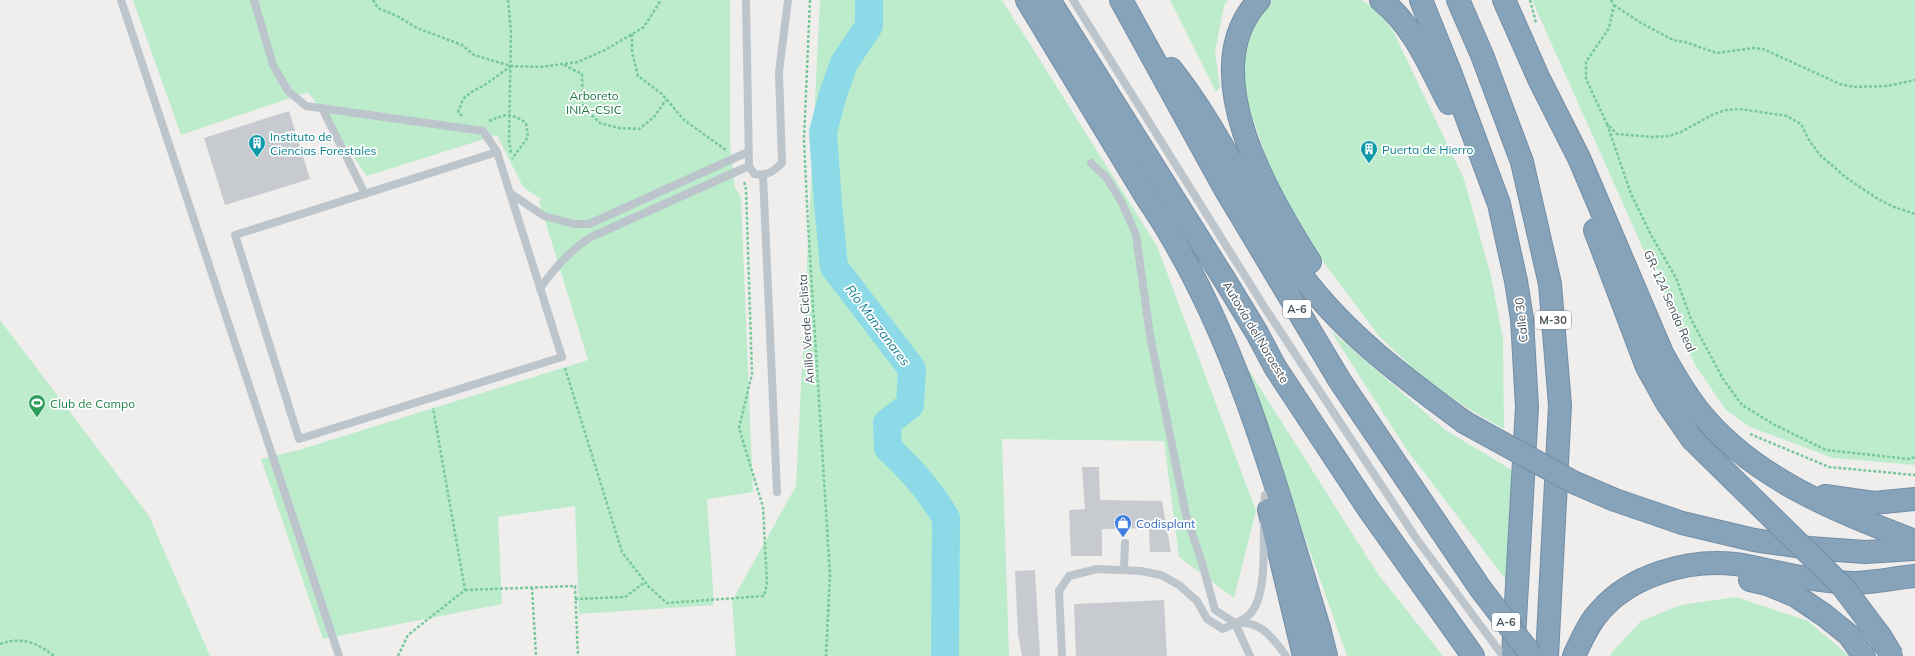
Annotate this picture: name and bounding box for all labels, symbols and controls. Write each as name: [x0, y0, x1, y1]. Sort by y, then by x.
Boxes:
park label: Arboreto INIA-CSIC: [566, 88, 622, 117]
place label: Instituto de Ciencias Forestales: [270, 129, 377, 158]
building icon: Instituto de Ciencias Forestales: [247, 133, 267, 158]
building icon: Puerta de Hierro: [1359, 139, 1379, 164]
place label: Puerta de Hierro: [1382, 142, 1473, 157]
street label: GR-124 Senda Real: [1641, 248, 1699, 354]
street label: Anillo Verde Ciclista: [795, 274, 817, 384]
street label: Autovía del Noroeste: [1220, 278, 1292, 386]
water label: Río Manzanares: [842, 281, 914, 369]
street label: Calle 30: [1511, 297, 1531, 343]
road number: A-6: [1283, 300, 1311, 318]
road number: M-30: [1535, 311, 1571, 329]
sports icon: Club de Campo: [27, 393, 47, 418]
place label: Club de Campo: [50, 396, 135, 411]
shop icon: Codisplant: [1113, 513, 1133, 538]
place label: Codisplant: [1136, 516, 1195, 531]
road number: A-6: [1492, 613, 1520, 631]

